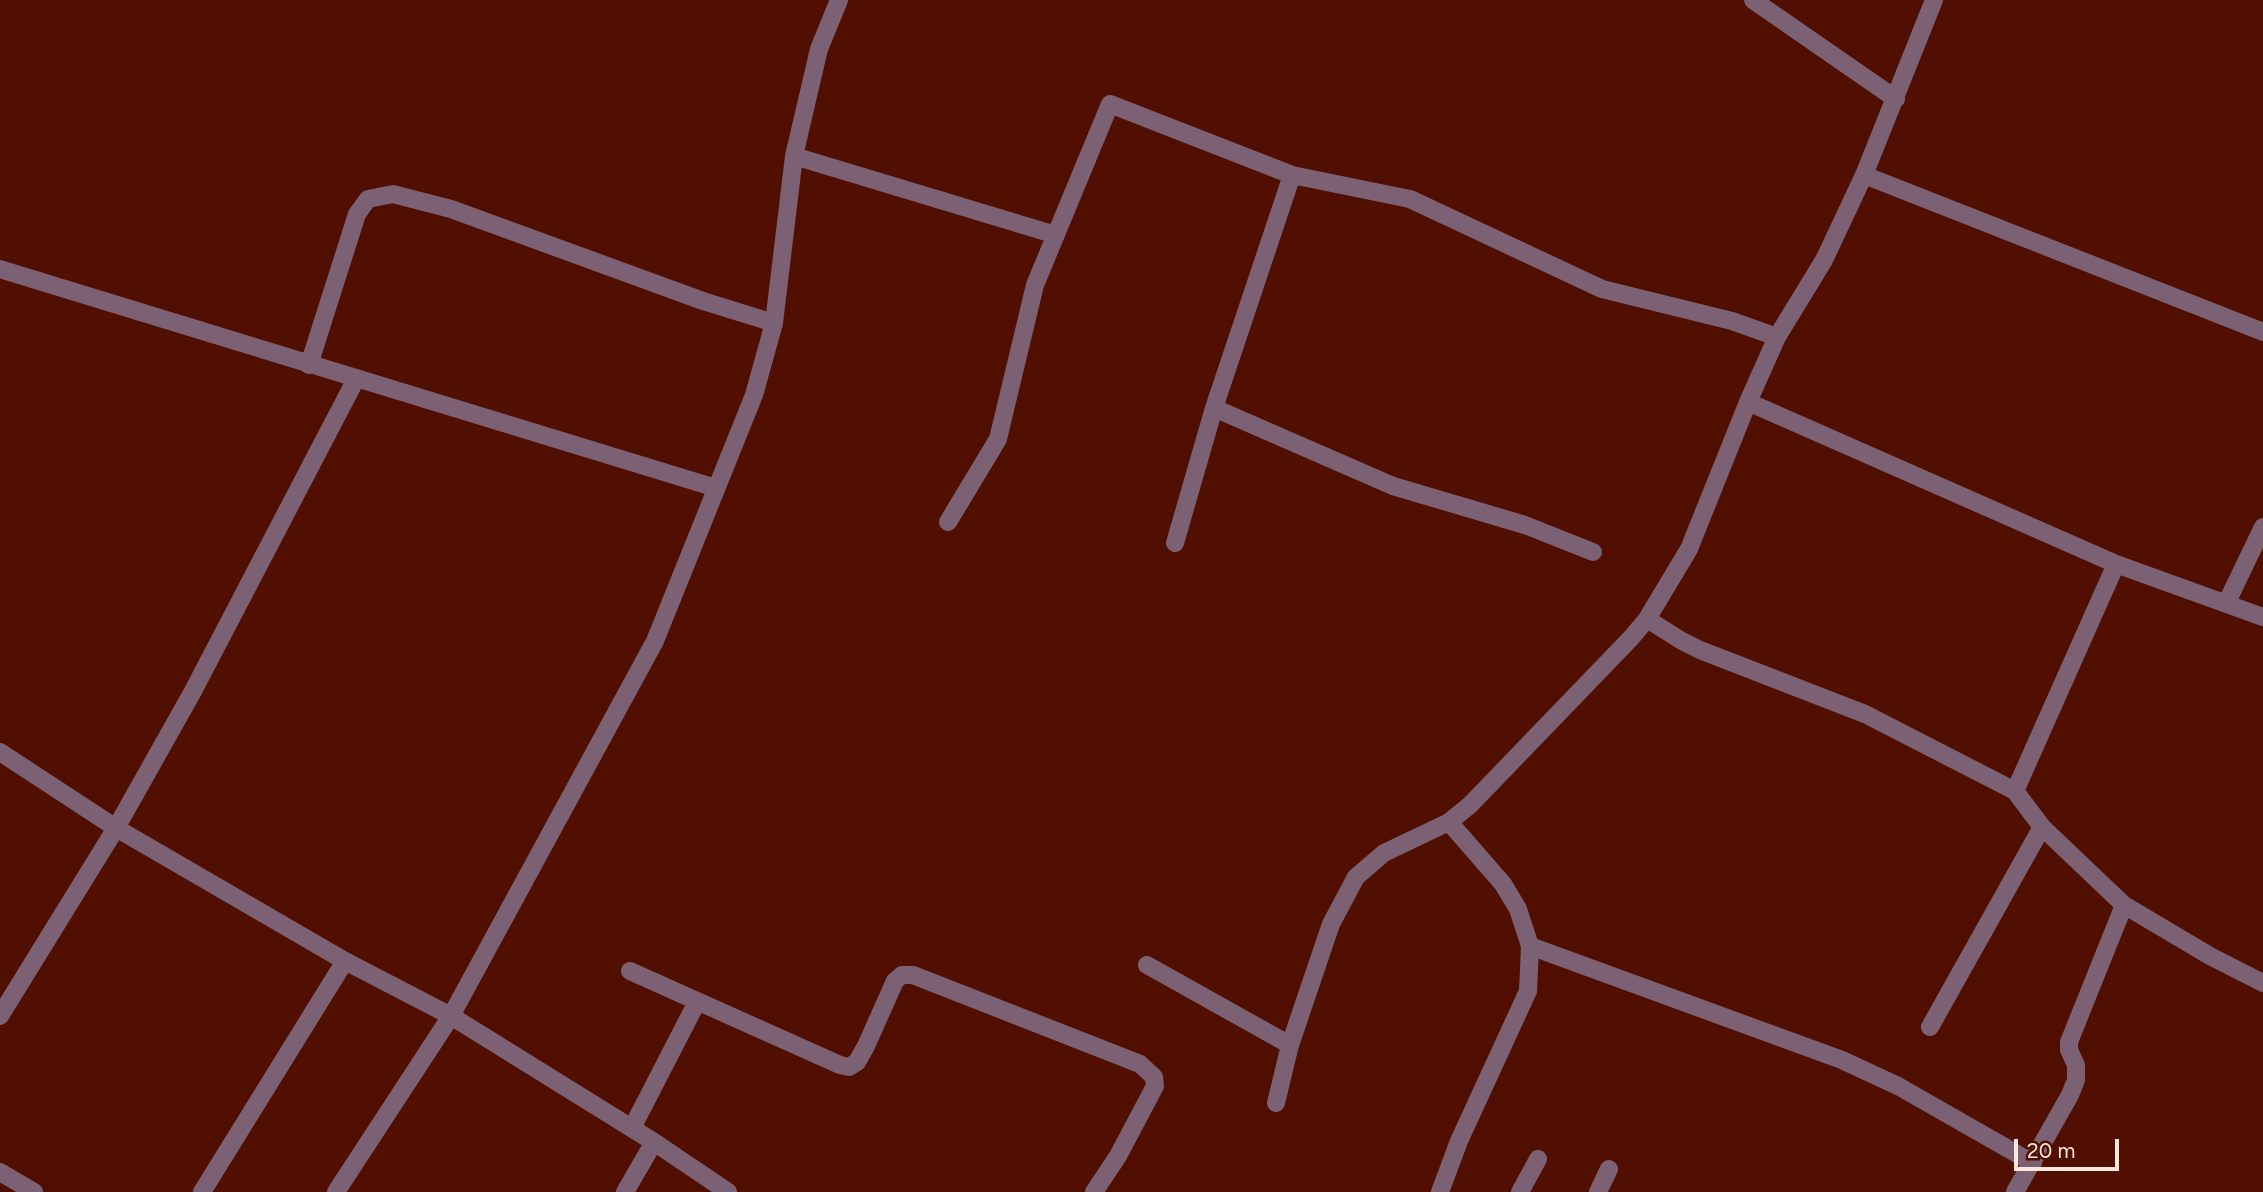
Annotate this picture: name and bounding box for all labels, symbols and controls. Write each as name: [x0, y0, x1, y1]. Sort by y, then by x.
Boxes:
scale bar: [2018, 1126, 2123, 1170]
text: 20 m: [2027, 1138, 2075, 1163]

